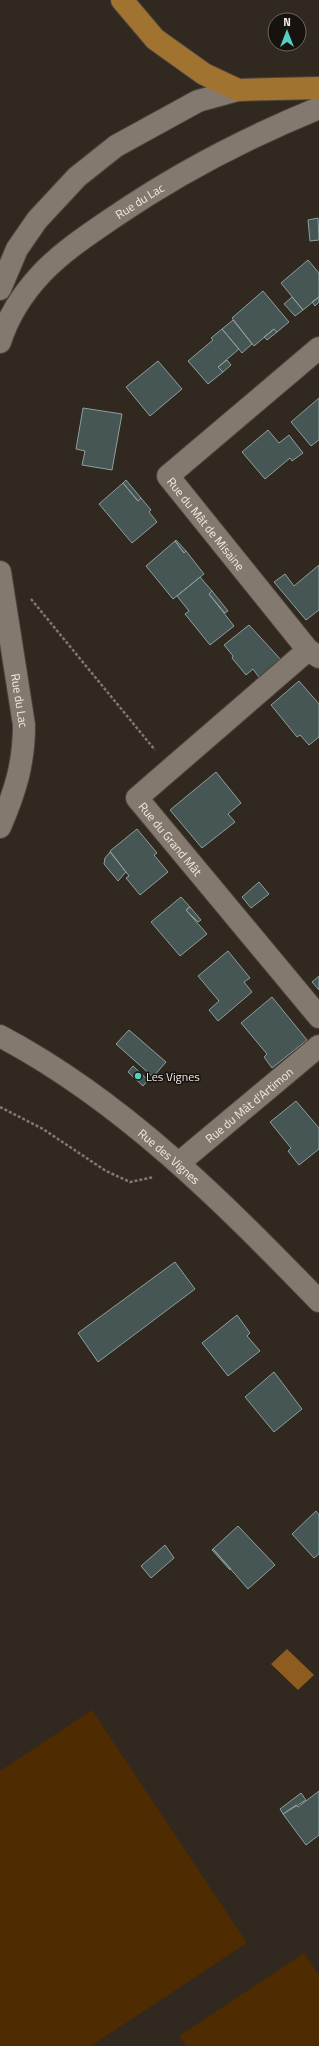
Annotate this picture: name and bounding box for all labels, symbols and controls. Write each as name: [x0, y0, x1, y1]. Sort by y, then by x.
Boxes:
north arrow: [267, 12, 307, 52]
text: N: [283, 14, 291, 30]
street label: Rue du Lac: [111, 178, 167, 223]
street label: Rue du Mât de Misaine: [163, 473, 250, 574]
street label: Rue du Lac: [7, 672, 34, 729]
street label: Rue du Grand Mât: [134, 798, 208, 880]
street label: Rue du Mât d'Artimon: [200, 1062, 297, 1147]
place label: Les Vignes: [146, 1067, 200, 1086]
marker: Les Vignes: [133, 1071, 143, 1081]
street label: Rue des Vignes: [134, 1123, 205, 1189]

